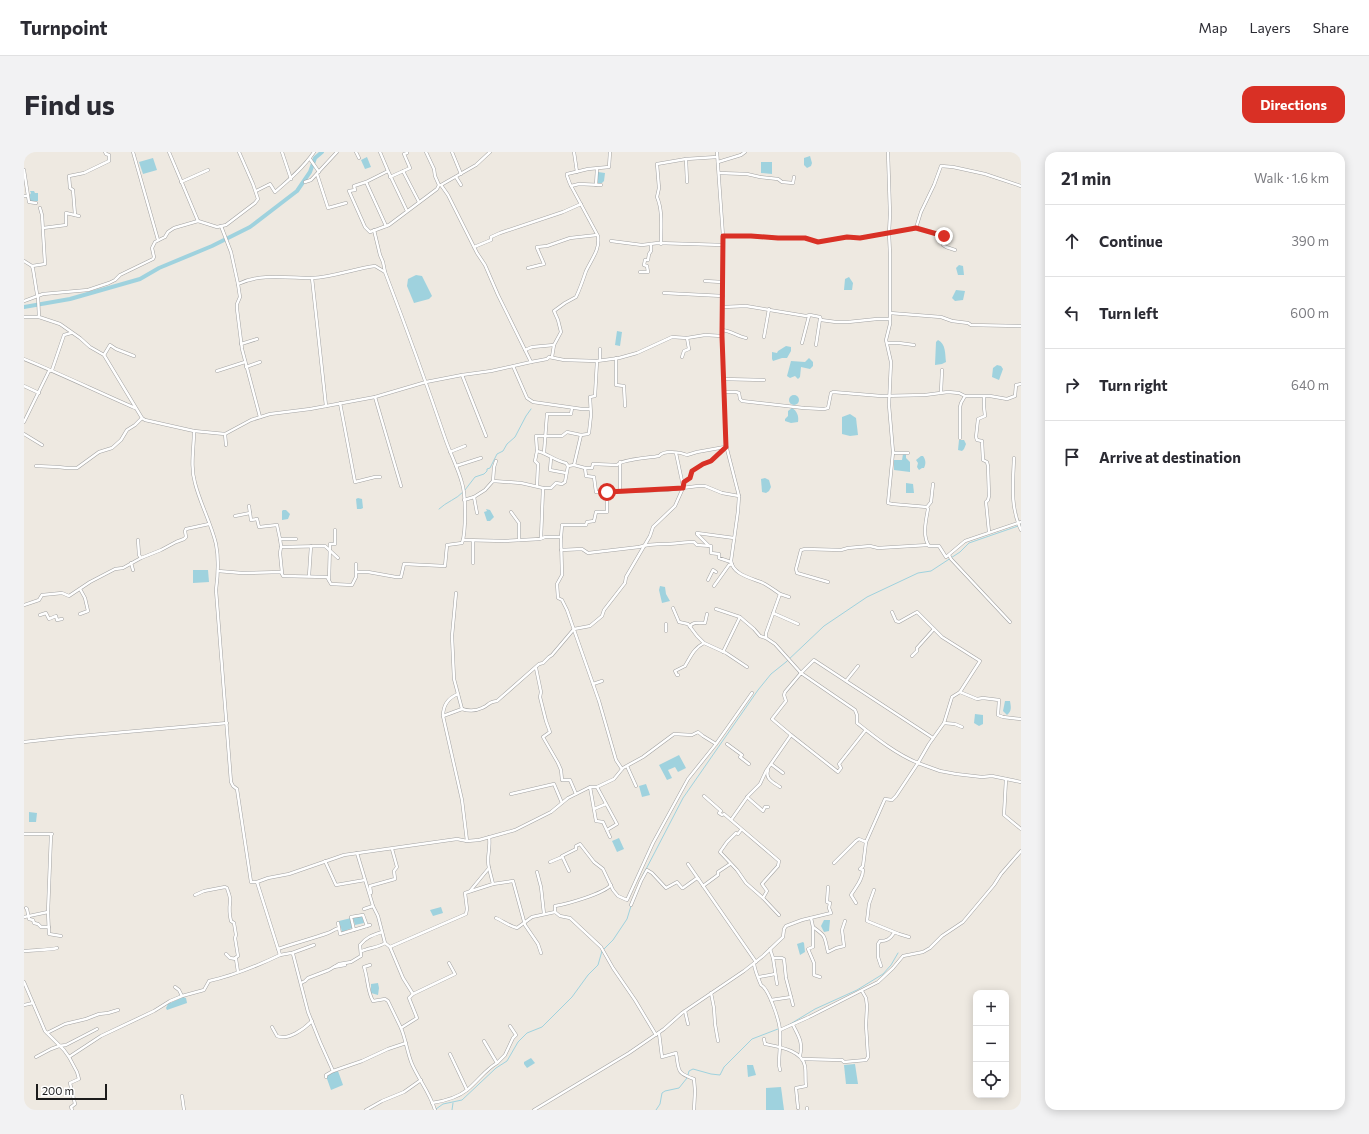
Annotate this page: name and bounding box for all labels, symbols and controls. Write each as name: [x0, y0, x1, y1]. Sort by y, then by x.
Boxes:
text: Turnpoint: [20, 16, 108, 39]
text: Map: [1199, 19, 1227, 36]
text: Layers: [1249, 19, 1291, 36]
text: Share: [1313, 19, 1349, 36]
button: Directions: [1242, 86, 1345, 123]
text: Find us: [24, 87, 115, 121]
text: 21 min: [1061, 168, 1111, 189]
text: Walk · 1.6 km: [1254, 170, 1329, 186]
route end: [935, 227, 953, 245]
icon: ahead: [1061, 230, 1083, 252]
text: Continue: [1099, 232, 1163, 250]
text: 390 m: [1291, 233, 1329, 249]
icon: left: [1061, 302, 1083, 324]
text: Turn left: [1099, 304, 1158, 322]
text: 600 m: [1290, 305, 1329, 321]
icon: right: [1061, 374, 1083, 396]
text: Turn right: [1099, 376, 1168, 394]
text: 640 m: [1291, 377, 1329, 393]
icon: arrive: [1061, 446, 1083, 468]
text: Arrive at destination: [1099, 448, 1241, 466]
route start: [598, 483, 616, 501]
map controls: [973, 990, 1009, 1098]
button: +: [973, 990, 1009, 1026]
button: −: [973, 1026, 1009, 1062]
button: locate: [973, 1062, 1009, 1098]
scale bar: [36, 1082, 107, 1101]
text: 200 m: [42, 1084, 74, 1097]

